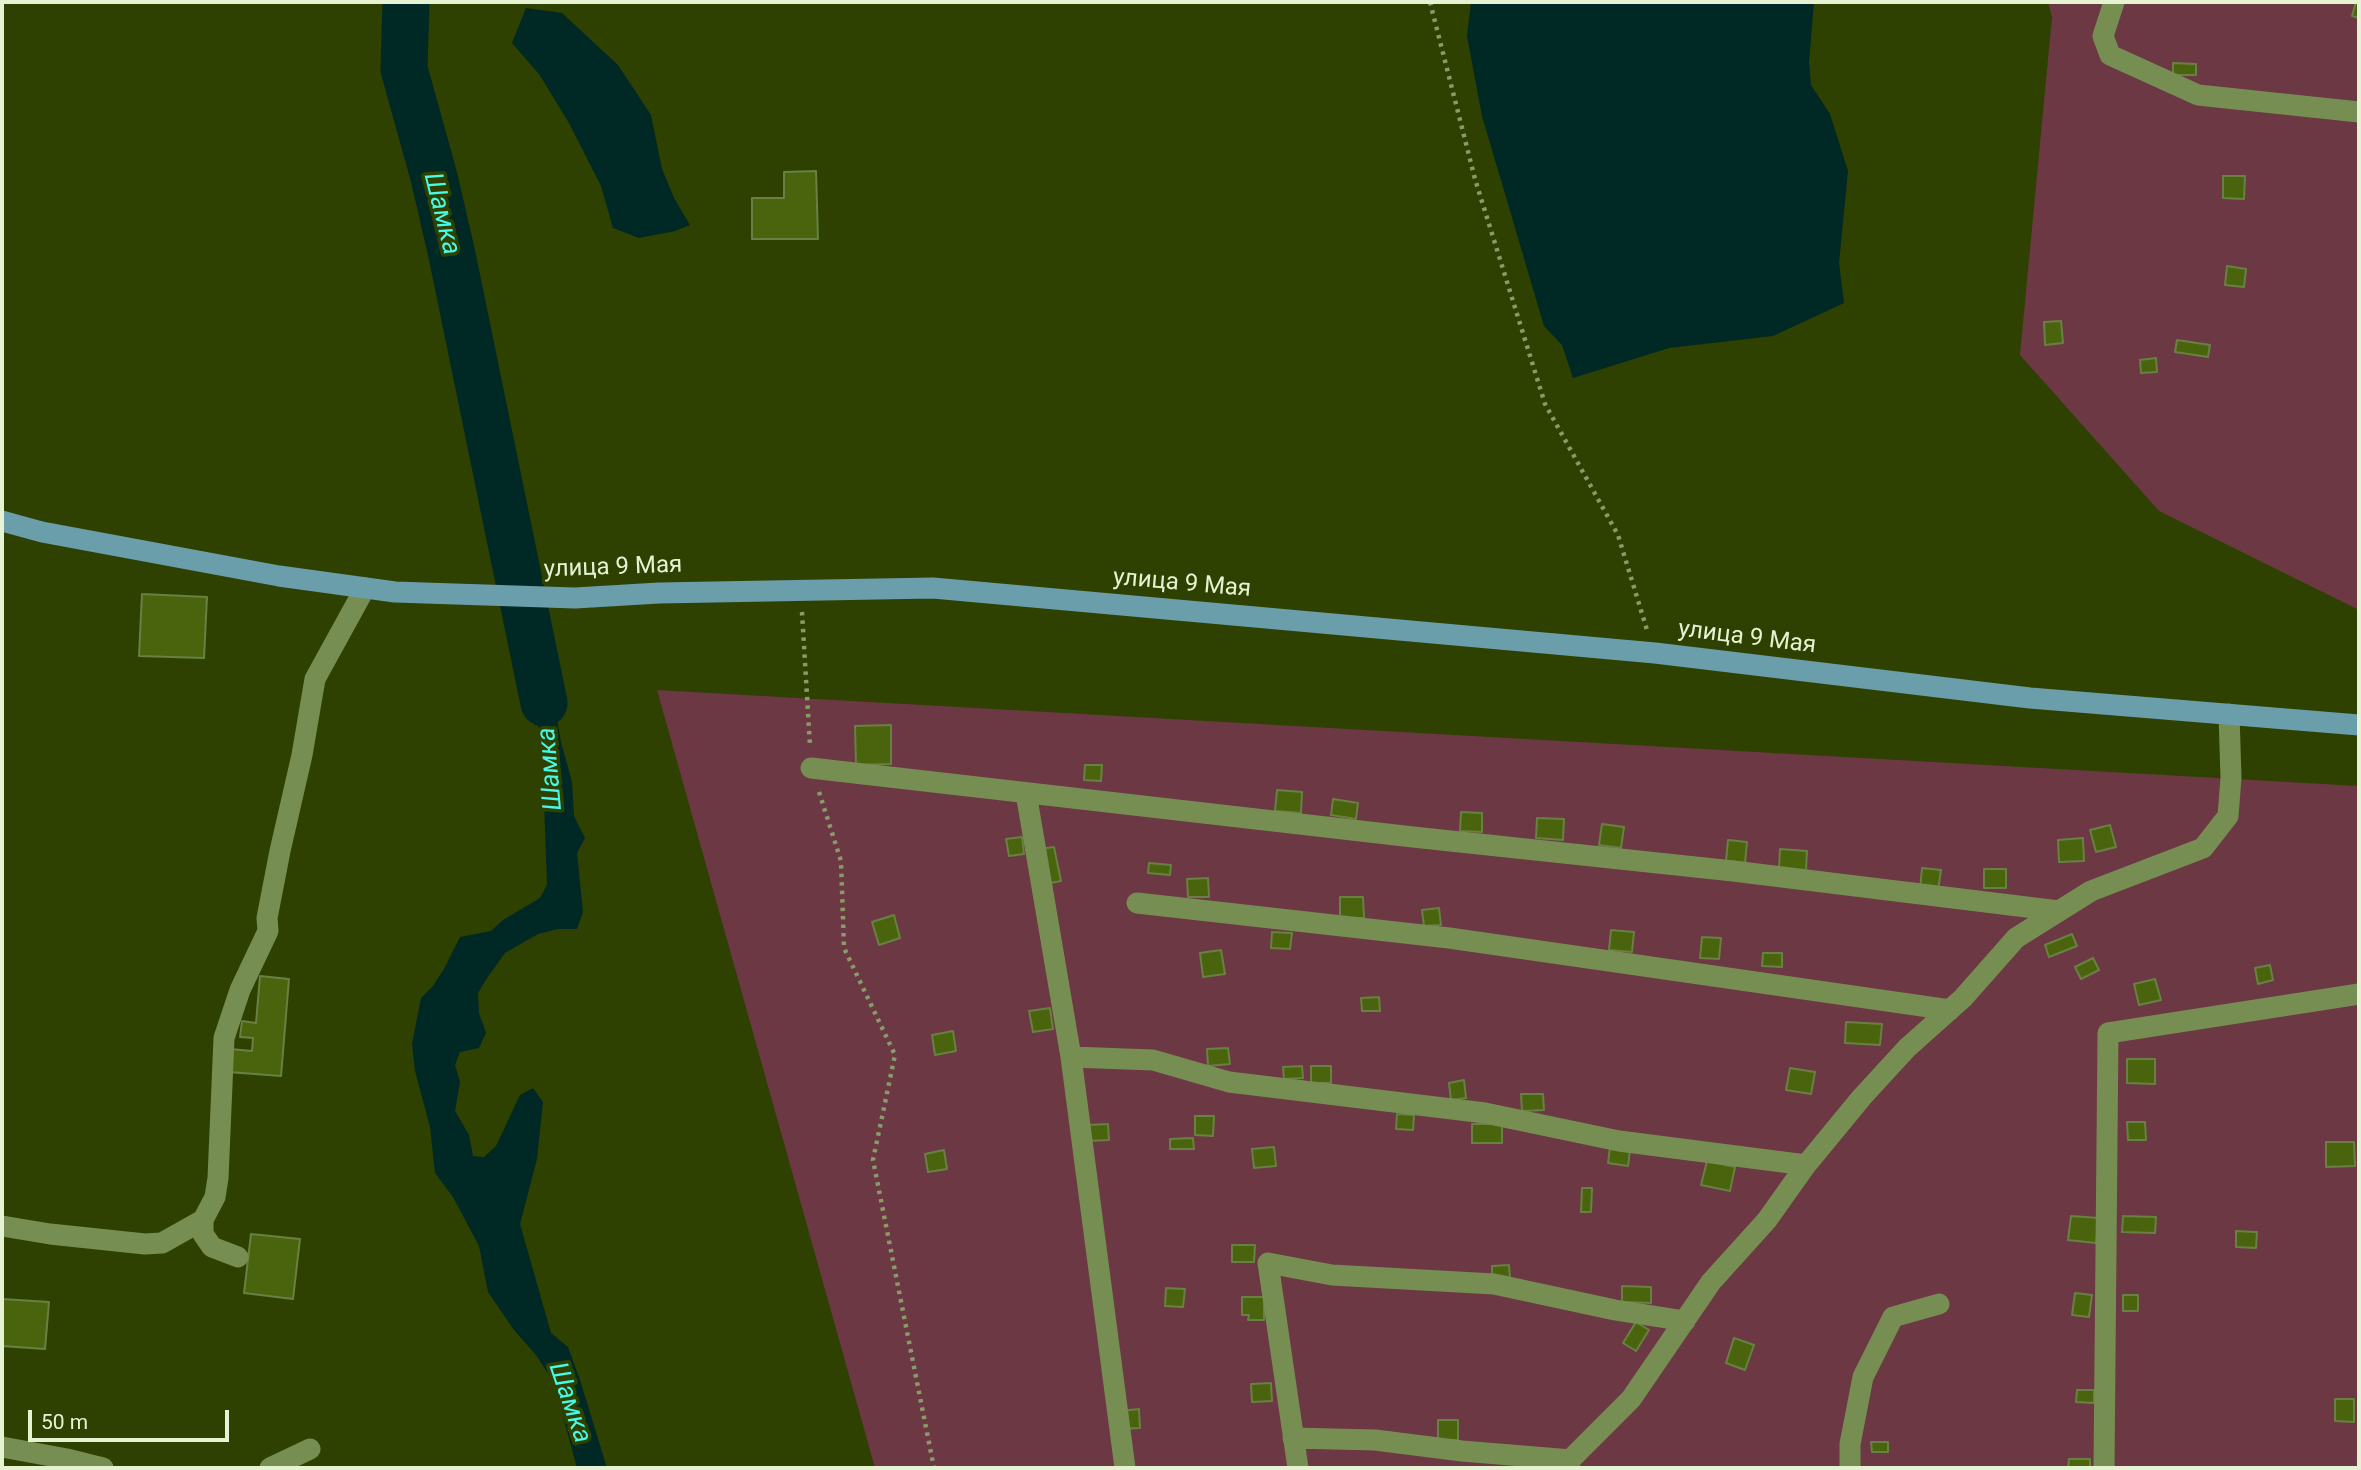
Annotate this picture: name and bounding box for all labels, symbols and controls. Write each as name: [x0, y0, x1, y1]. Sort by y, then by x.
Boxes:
water label: Шамка: [416, 170, 466, 258]
street label: улица 9 Мая: [543, 551, 683, 585]
street label: улица 9 Мая: [1112, 564, 1252, 604]
street label: улица 9 Мая: [1677, 615, 1817, 661]
water label: Шамка: [532, 726, 570, 812]
water label: Шамка: [541, 1358, 597, 1448]
scale bar: [32, 1396, 233, 1440]
text: 50 m: [41, 1410, 88, 1434]

